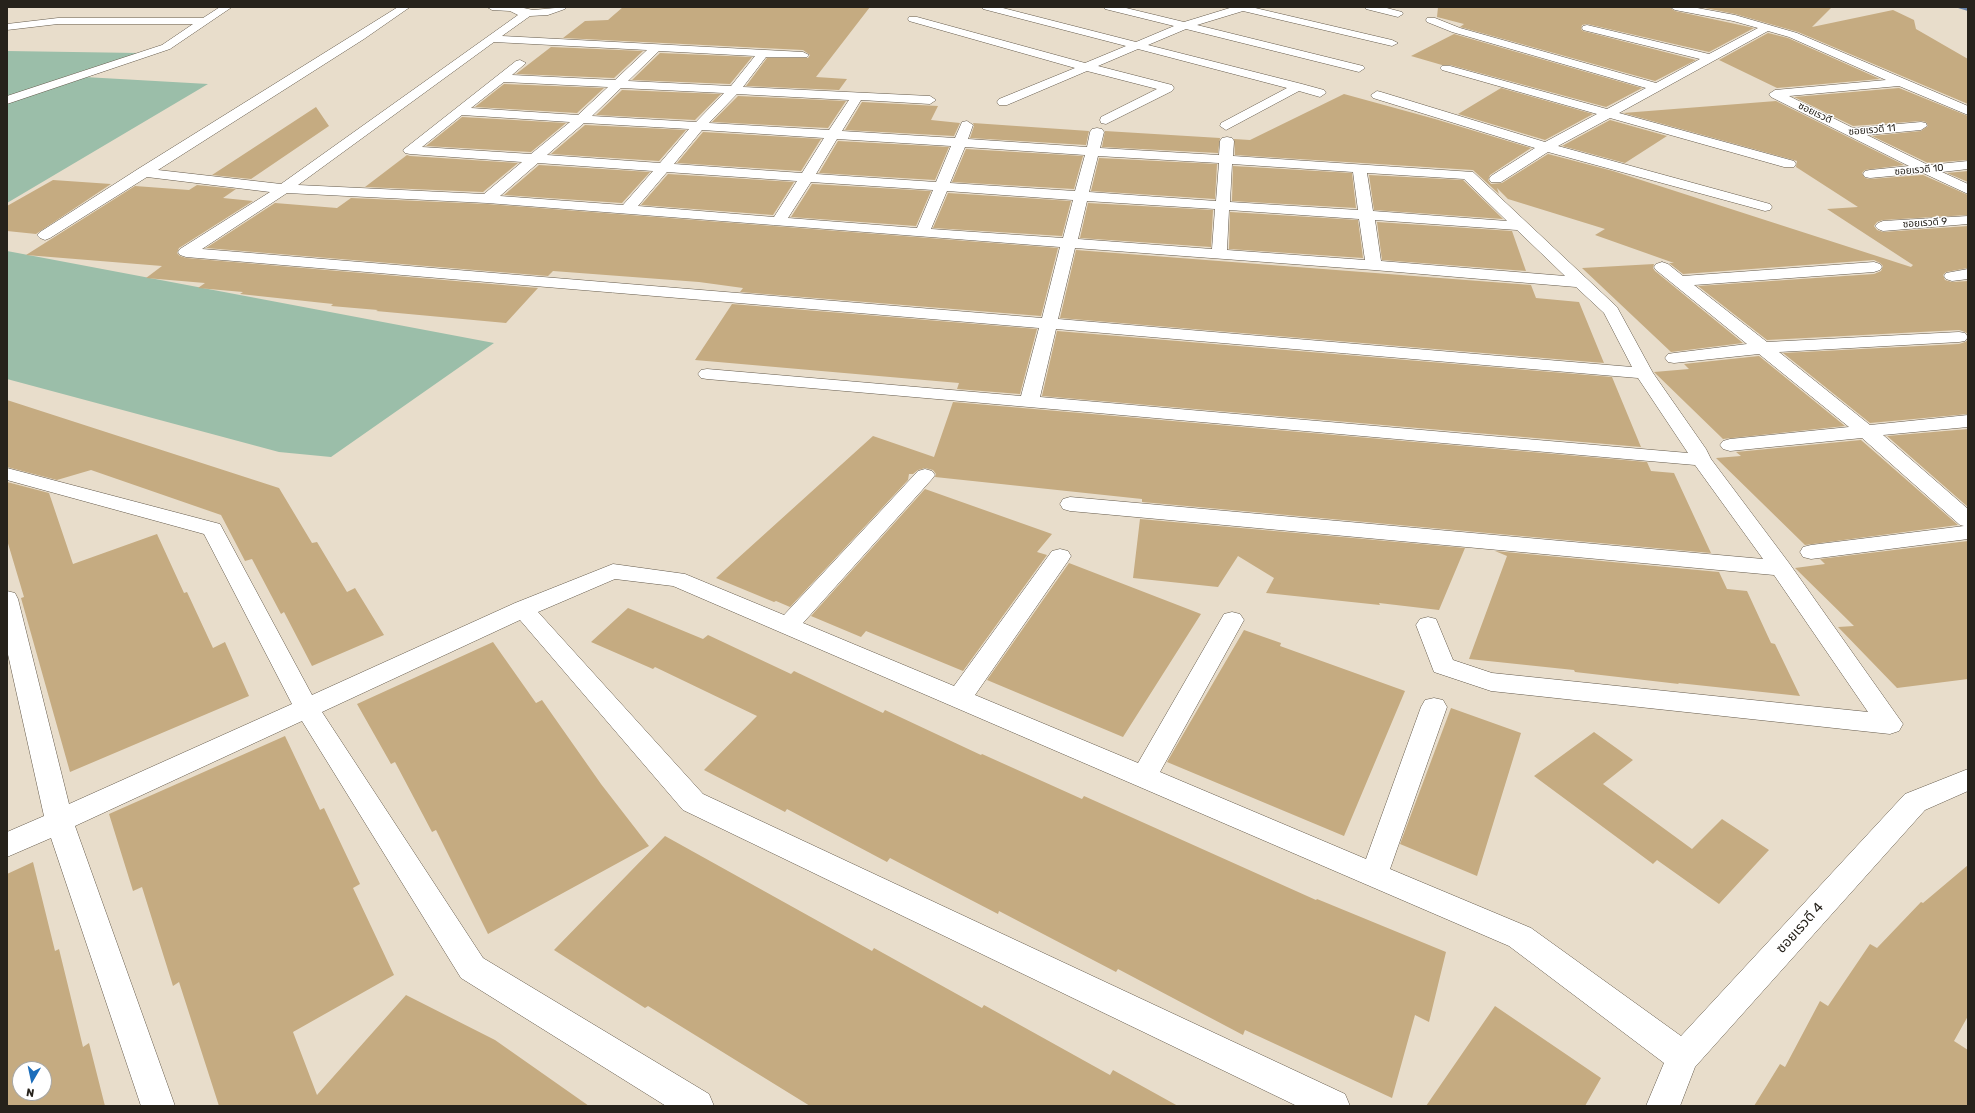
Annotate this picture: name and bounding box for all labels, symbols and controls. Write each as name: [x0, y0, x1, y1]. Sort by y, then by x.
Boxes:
street label: ซอยเรวดี: [1796, 100, 1834, 126]
street label: ซอยเรวดี 11: [1848, 122, 1896, 138]
street label: ซอยเรวดี 10: [1894, 162, 1944, 178]
street label: ซอยเรวดี 9: [1902, 215, 1948, 231]
street label: ซอยเรวดี 4: [1773, 899, 1827, 957]
north arrow: [12, 1061, 52, 1101]
text: N: [25, 1085, 35, 1099]

